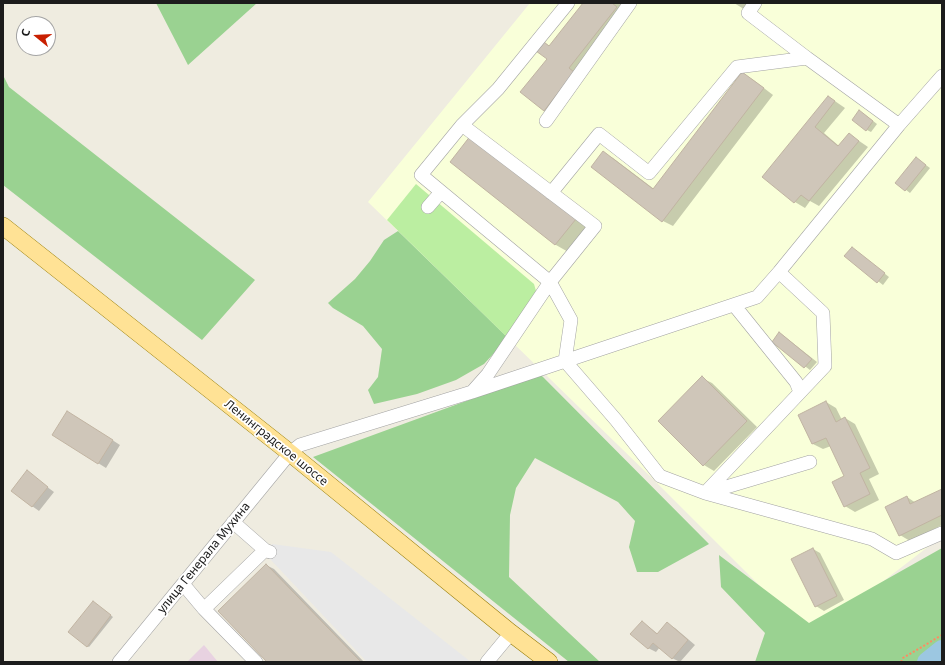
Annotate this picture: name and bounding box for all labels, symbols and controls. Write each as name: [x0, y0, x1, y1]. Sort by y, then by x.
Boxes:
north arrow: [16, 16, 56, 56]
text: С: [17, 27, 33, 38]
street label: Ленинградское шоссе: [221, 397, 331, 489]
street label: улица Генерала Мухина: [155, 500, 253, 616]

